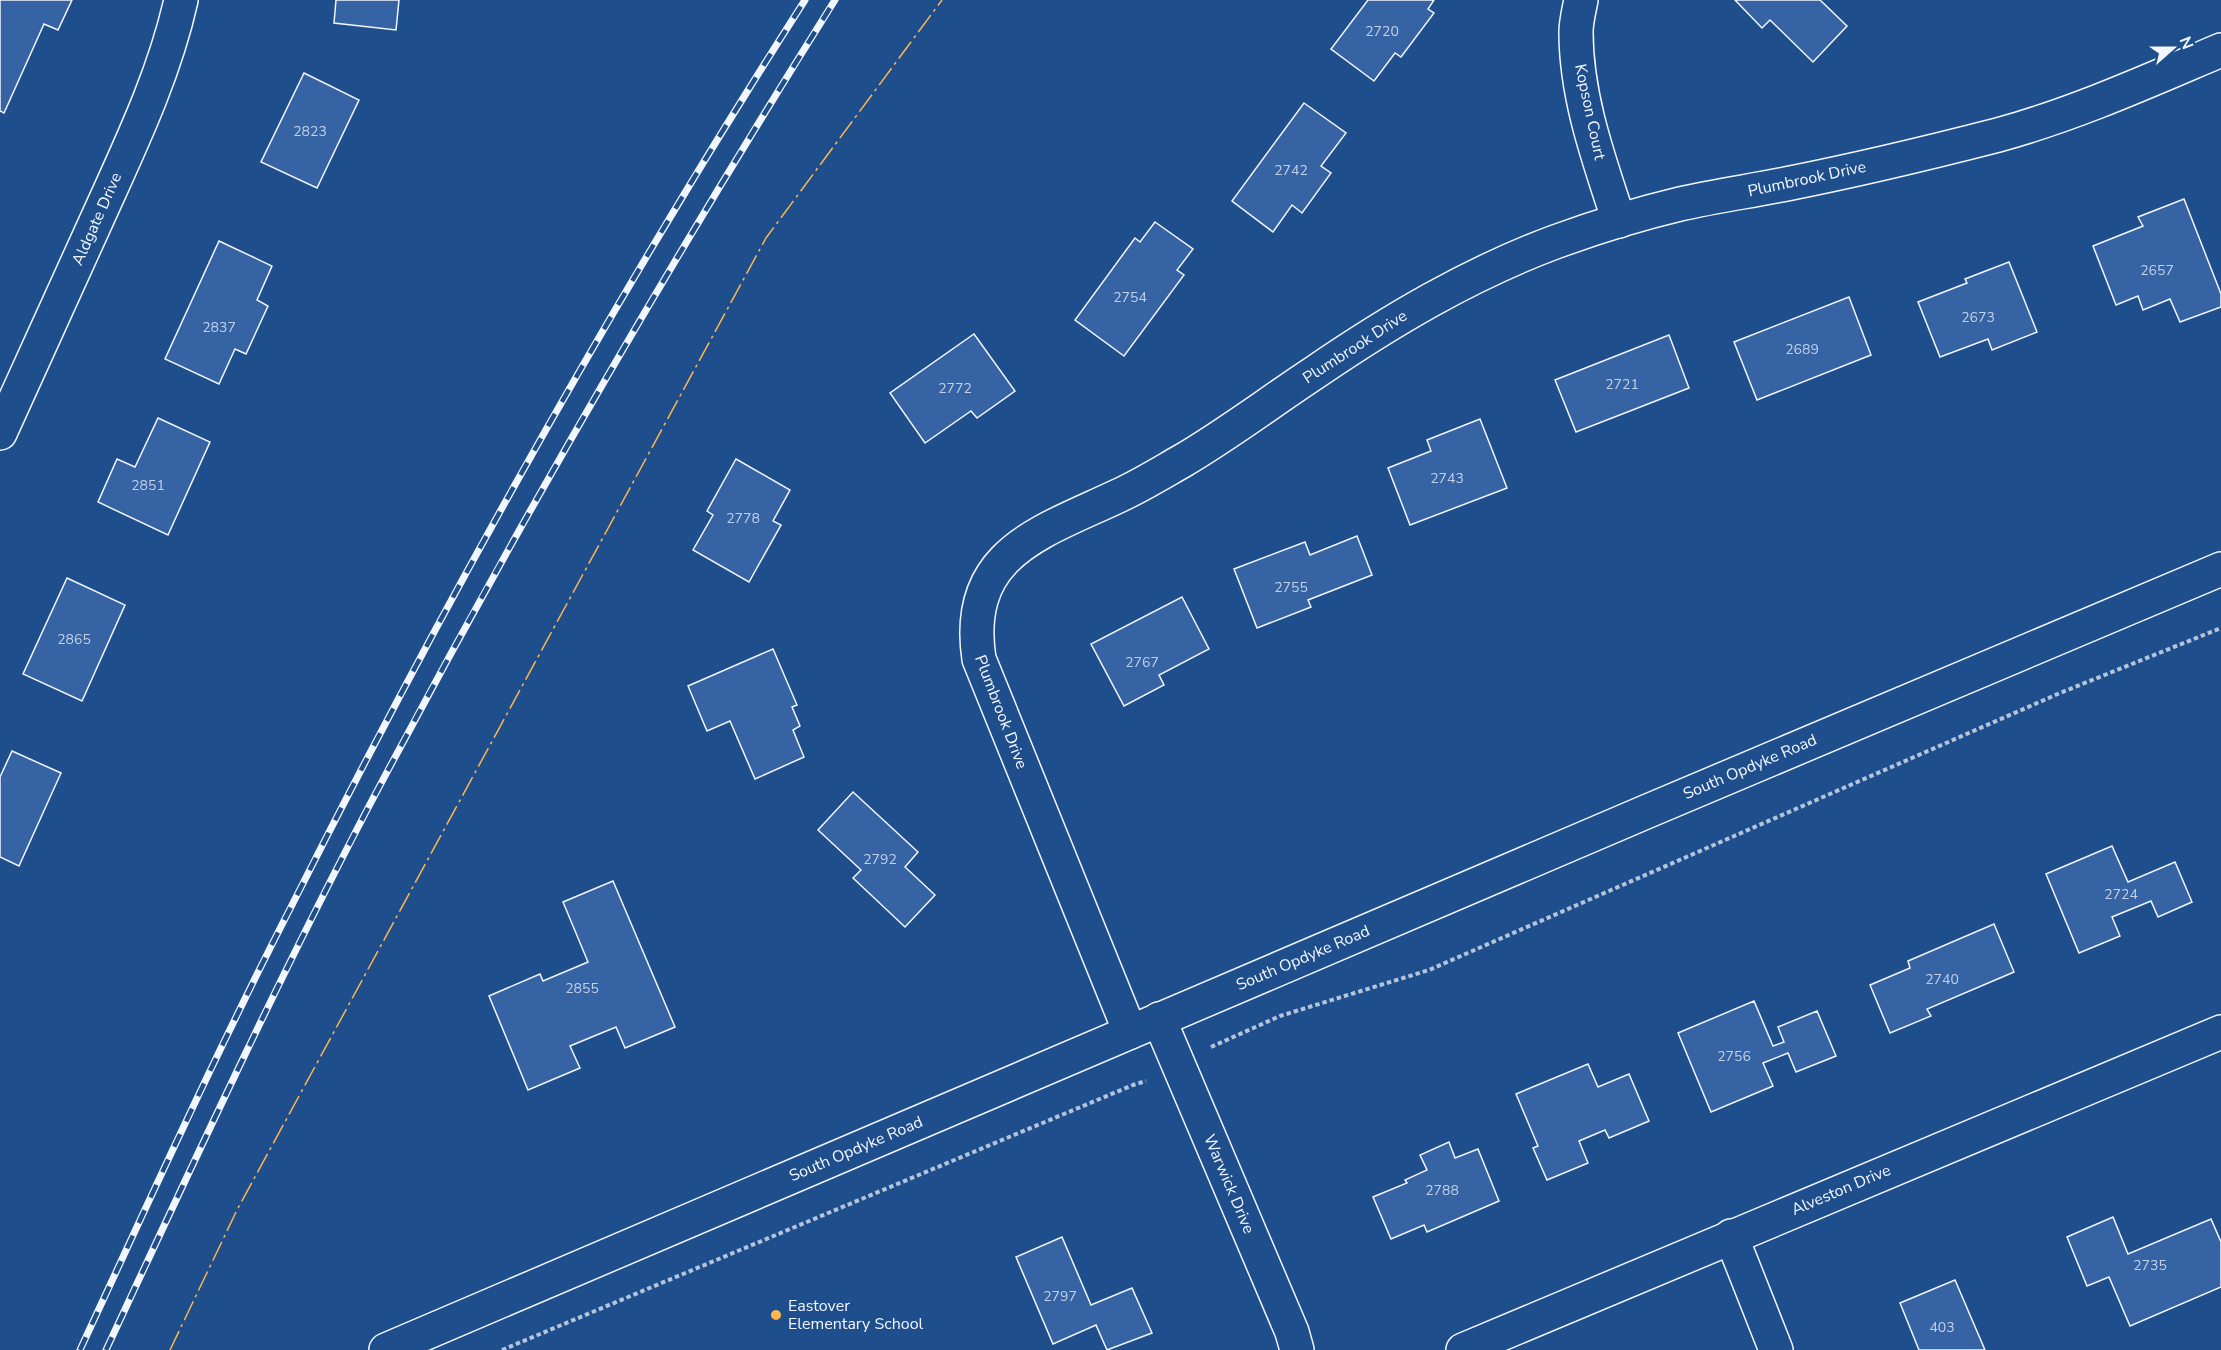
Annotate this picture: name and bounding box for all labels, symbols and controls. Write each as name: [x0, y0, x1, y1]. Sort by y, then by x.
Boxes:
north arrow: [2143, 18, 2203, 78]
house number: 2720: [1365, 22, 1399, 41]
text: N: [2174, 33, 2198, 53]
street label: Kopson Court: [1569, 62, 1611, 162]
house number: 2823: [293, 122, 327, 141]
street label: Plumbrook Drive: [1746, 156, 1868, 202]
house number: 2742: [1274, 161, 1308, 180]
street label: Aldgate Drive: [67, 169, 127, 269]
house number: 2657: [2140, 261, 2174, 280]
house number: 2754: [1113, 288, 1147, 307]
street label: Plumbrook Drive: [1299, 305, 1411, 389]
house number: 2673: [1961, 308, 1995, 327]
house number: 2837: [202, 318, 236, 337]
house number: 2689: [1785, 340, 1819, 359]
house number: 2721: [1605, 375, 1639, 394]
house number: 2772: [938, 379, 972, 398]
house number: 2743: [1430, 469, 1464, 488]
house number: 2851: [131, 476, 165, 495]
house number: 2778: [726, 509, 760, 528]
house number: 2755: [1274, 578, 1308, 597]
house number: 2865: [57, 630, 91, 649]
street label: Plumbrook Drive: [969, 652, 1033, 772]
house number: 2767: [1125, 653, 1159, 672]
street label: South Opdyke Road: [1680, 729, 1820, 805]
house number: 2792: [863, 850, 897, 869]
house number: 2724: [2104, 885, 2138, 904]
street label: South Opdyke Road: [1233, 920, 1373, 996]
house number: 2740: [1925, 970, 1959, 989]
house number: 2855: [565, 979, 599, 998]
house number: 2756: [1717, 1047, 1751, 1066]
street label: South Opdyke Road: [786, 1111, 926, 1187]
street label: Warwick Drive: [1198, 1131, 1260, 1237]
street label: Alveston Drive: [1788, 1159, 1894, 1221]
house number: 2788: [1425, 1181, 1459, 1200]
house number: 2735: [2133, 1256, 2167, 1275]
house number: 2797: [1043, 1287, 1077, 1306]
place label: Eastover Elementary School: [788, 1295, 924, 1335]
marker: Eastover Elementary School: [769, 1308, 783, 1322]
house number: 403: [1929, 1318, 1955, 1337]

